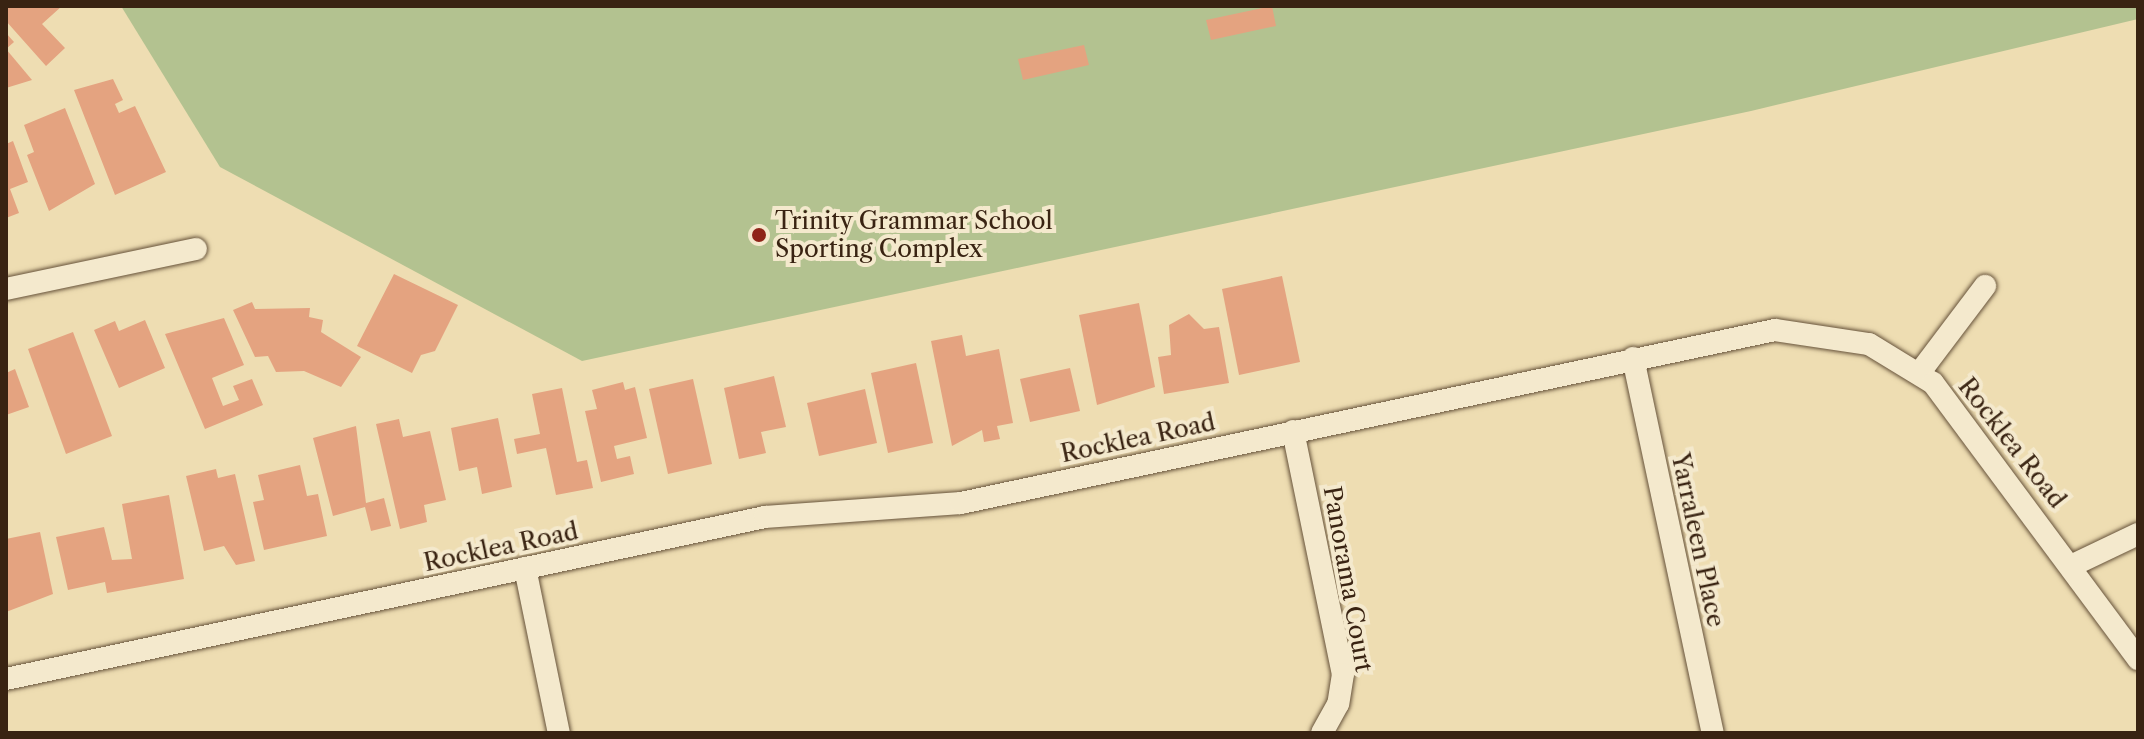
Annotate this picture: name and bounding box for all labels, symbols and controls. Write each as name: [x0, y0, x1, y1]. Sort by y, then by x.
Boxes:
place label: Trinity Grammar School Sporting Complex: [775, 207, 1054, 263]
marker: Trinity Grammar School Sporting Complex: [750, 226, 768, 244]
street label: Rocklea Road: [1952, 372, 2072, 514]
street label: Rocklea Road: [1058, 408, 1218, 468]
street label: Yarraleen Place: [1665, 450, 1731, 630]
street label: Panorama Court: [1317, 484, 1379, 674]
street label: Rocklea Road: [421, 517, 581, 577]

